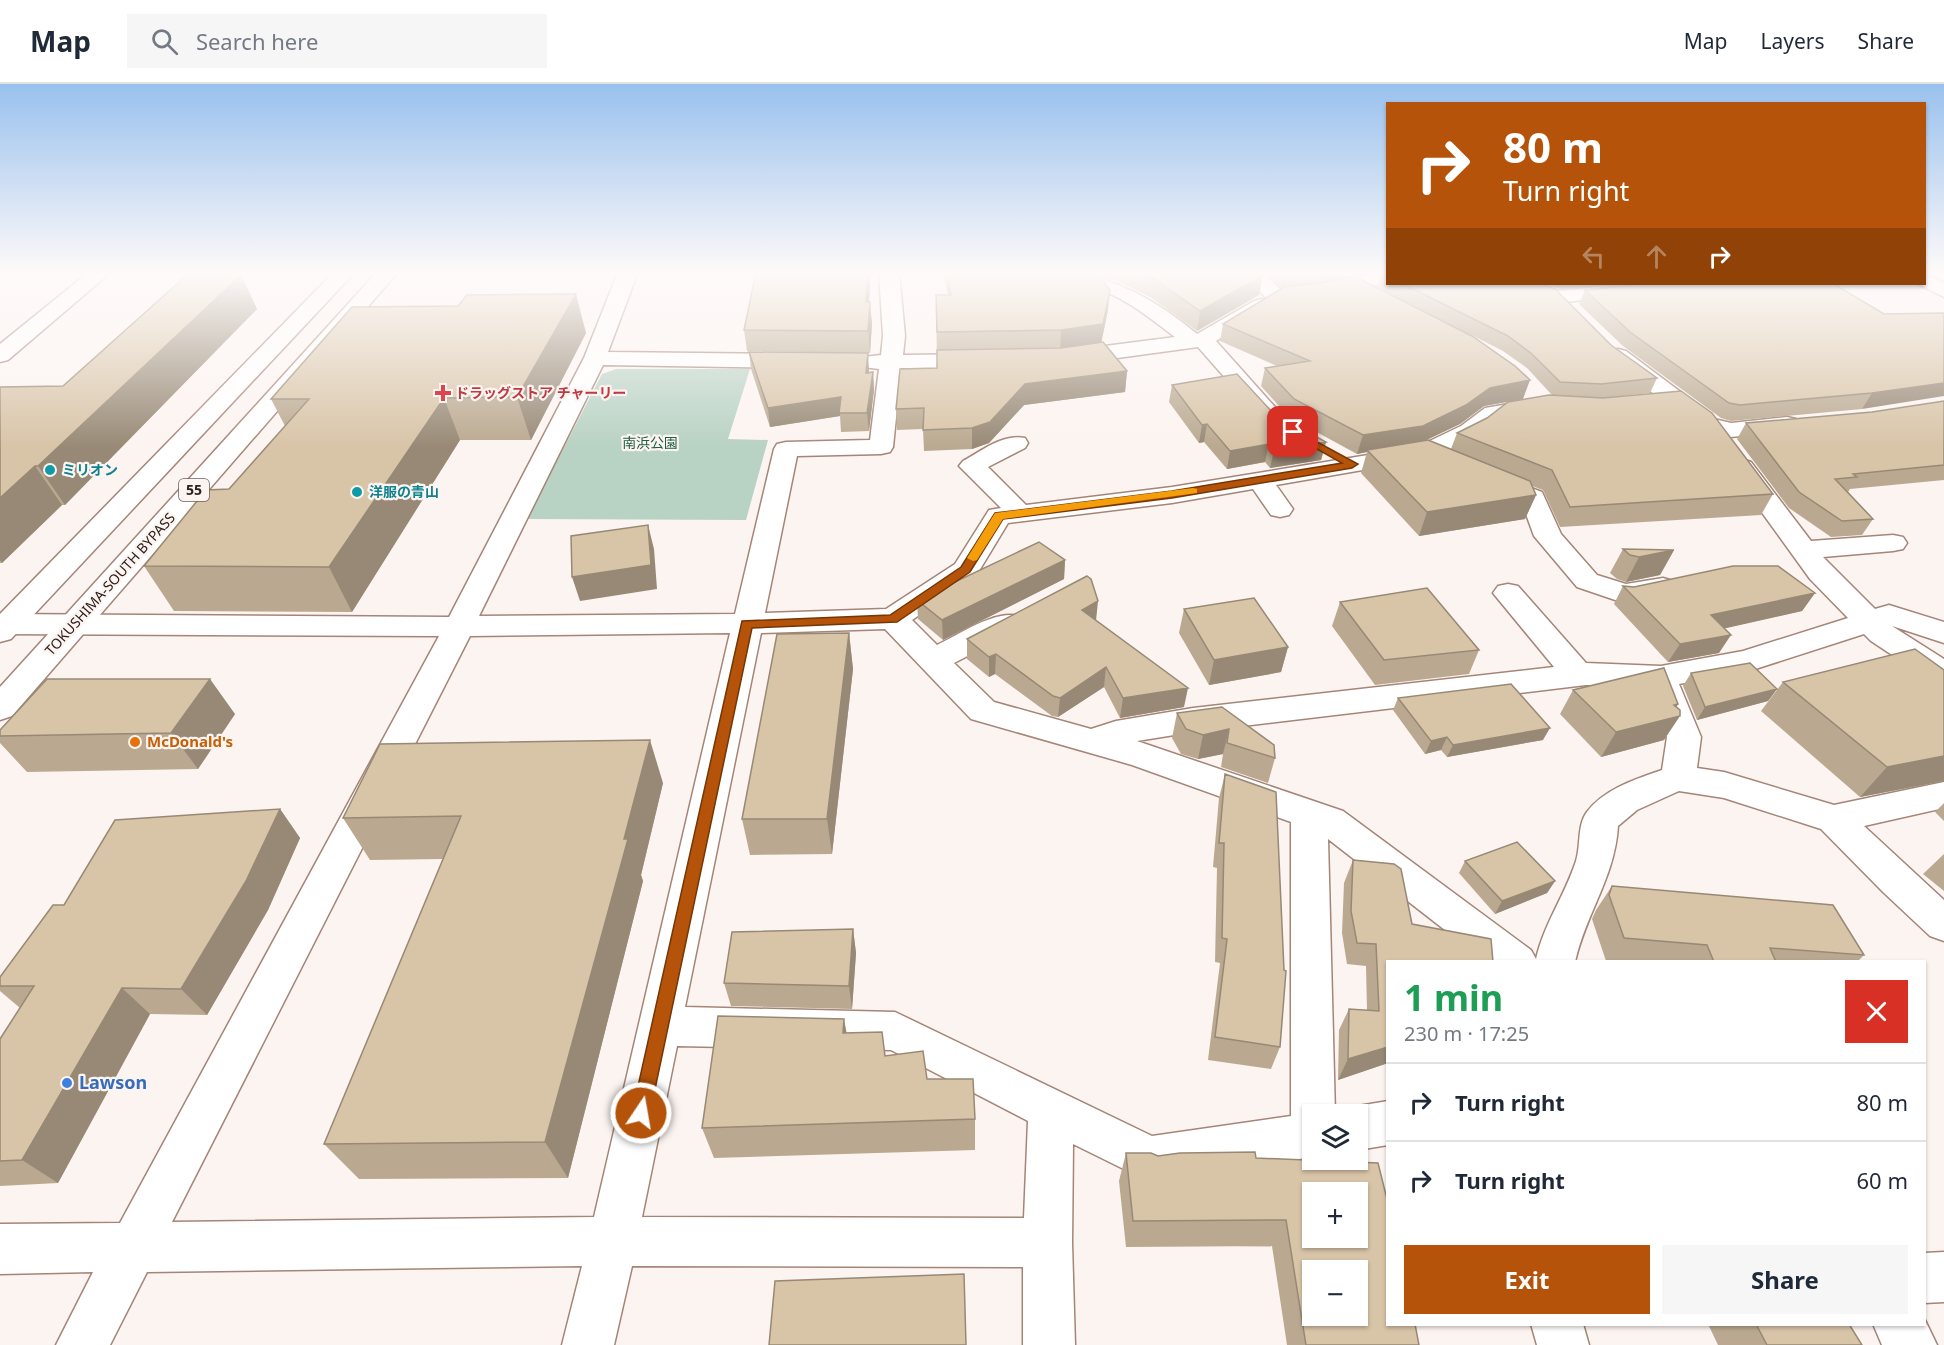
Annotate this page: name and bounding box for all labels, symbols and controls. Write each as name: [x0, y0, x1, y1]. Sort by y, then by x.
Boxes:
search box: [127, 14, 547, 68]
text: Map: [30, 22, 91, 60]
icon: search: [148, 25, 181, 58]
text: Search here: [196, 26, 318, 56]
text: Map: [1684, 27, 1728, 55]
text: Layers: [1761, 27, 1825, 55]
text: Share: [1858, 27, 1914, 55]
text: 80 m: [1503, 118, 1603, 175]
icon: right: [1404, 126, 1482, 204]
text: Turn right: [1503, 172, 1629, 209]
icon: left: [1577, 240, 1610, 273]
icon: ahead: [1640, 240, 1673, 273]
icon: right: [1703, 240, 1736, 273]
place label: ドラッグストア チャーリー: [455, 383, 627, 402]
marker: ドラッグストア チャーリー: [436, 386, 450, 400]
pin: [1267, 406, 1318, 457]
icon: arrive: [1276, 415, 1309, 448]
park label: 南浜公園: [622, 433, 678, 452]
place label: ミリオン: [62, 460, 118, 479]
marker: ミリオン: [43, 463, 57, 477]
road number: 55: [179, 479, 209, 501]
place label: 洋服の青山: [369, 482, 439, 501]
marker: 洋服の青山: [350, 485, 364, 499]
street label: TOKUSHIMA-SOUTH BYPASS: [40, 508, 179, 659]
place label: McDonald's: [147, 731, 233, 751]
marker: McDonald's: [128, 735, 142, 749]
text: 1 min: [1404, 973, 1503, 1022]
button: close: [1845, 980, 1908, 1043]
text: 230 m · 17:25: [1404, 1020, 1529, 1047]
place label: Lawson: [79, 1070, 147, 1094]
marker: Lawson: [60, 1076, 74, 1090]
position arrow: [609, 1081, 673, 1145]
icon: right: [1404, 1086, 1437, 1119]
text: Turn right: [1455, 1087, 1565, 1117]
text: 80 m: [1857, 1087, 1908, 1117]
map controls: [1302, 1104, 1368, 1326]
button: layers: [1302, 1104, 1368, 1170]
icon: right: [1404, 1164, 1437, 1197]
text: Turn right: [1455, 1165, 1565, 1195]
text: 60 m: [1857, 1165, 1908, 1195]
button: +: [1302, 1182, 1368, 1248]
button: Exit: [1404, 1245, 1650, 1314]
button: Share: [1662, 1245, 1908, 1314]
button: −: [1302, 1260, 1368, 1326]

